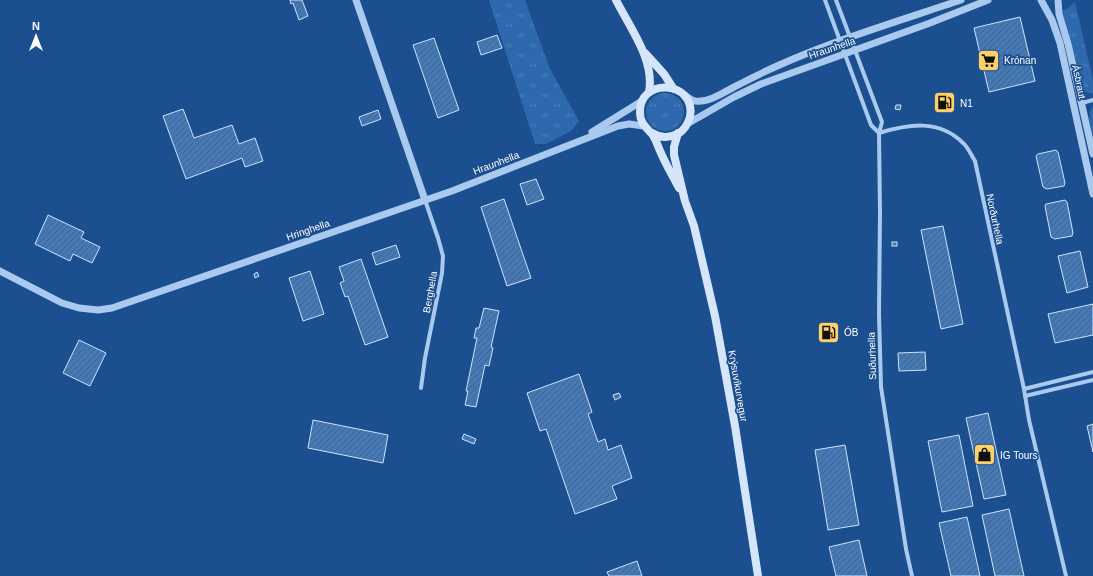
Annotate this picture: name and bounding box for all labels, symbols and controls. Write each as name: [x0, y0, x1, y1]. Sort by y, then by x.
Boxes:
north arrow: [16, 16, 56, 56]
text: N: [32, 20, 40, 32]
street label: Hraunhella: [807, 35, 857, 61]
supermarket icon: Krónan: [975, 47, 1001, 73]
place label: Krónan: [1004, 55, 1036, 66]
street label: Ásbraut: [1070, 64, 1089, 100]
fuel station icon: N1: [932, 90, 958, 116]
place label: N1: [960, 98, 973, 109]
street label: Hraunhella: [471, 149, 521, 177]
street label: Norðurhella: [984, 193, 1006, 246]
street label: Hringhella: [285, 217, 331, 243]
street label: Berghella: [421, 270, 439, 314]
fuel station icon: ÓB: [815, 319, 841, 345]
place label: ÓB: [844, 326, 859, 338]
street label: Suðurhella: [866, 331, 878, 380]
street label: Krýsuvíkurvegur: [726, 349, 750, 423]
shop icon: IG Tours: [972, 442, 998, 468]
place label: IG Tours: [1000, 450, 1038, 461]

